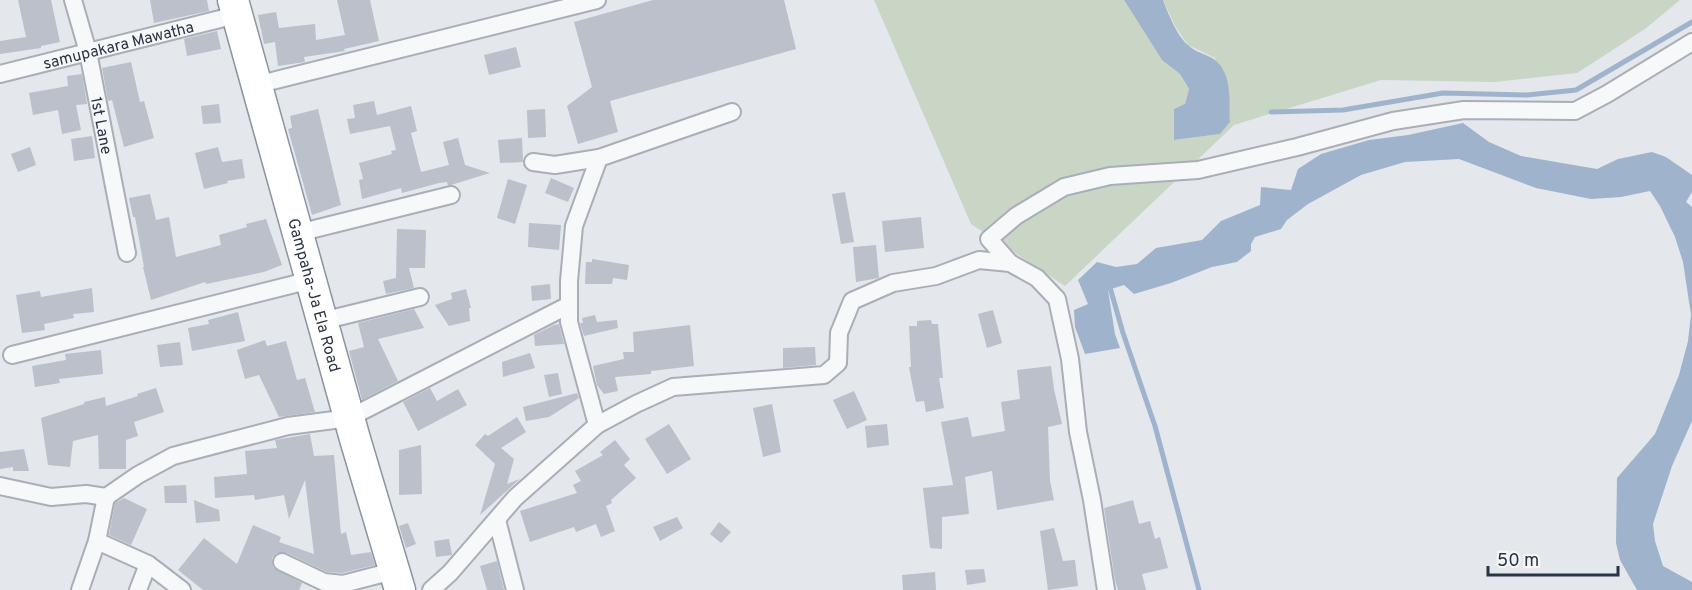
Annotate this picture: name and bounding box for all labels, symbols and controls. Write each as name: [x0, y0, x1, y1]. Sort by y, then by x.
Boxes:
street label: samupakara Mawatha: [41, 18, 196, 75]
street label: 1st Lane: [85, 95, 116, 156]
street label: Gampaha-Ja Ela Road: [282, 216, 344, 375]
scale bar: [1488, 539, 1618, 577]
text: 50 m: [1497, 550, 1539, 573]

